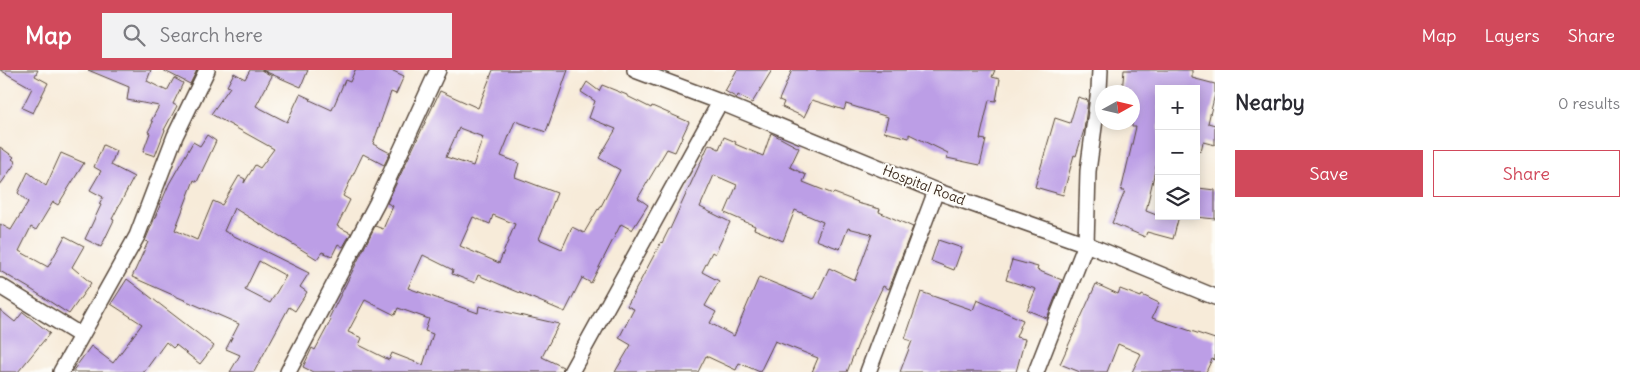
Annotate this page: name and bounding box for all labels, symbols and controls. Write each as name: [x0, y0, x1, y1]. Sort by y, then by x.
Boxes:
search box: [102, 13, 452, 58]
text: Map: [25, 20, 72, 50]
icon: search: [120, 21, 148, 49]
text: Search here: [160, 23, 263, 47]
text: Map: [1421, 24, 1456, 47]
text: Layers: [1484, 24, 1540, 47]
text: Share: [1568, 24, 1615, 47]
north arrow: [1095, 85, 1140, 130]
map controls: [1155, 85, 1200, 220]
button: +: [1155, 85, 1200, 130]
text: Nearby: [1235, 89, 1305, 116]
text: 0 results: [1558, 93, 1620, 113]
button: −: [1155, 130, 1200, 175]
button: Save: [1235, 150, 1423, 197]
button: Share: [1433, 150, 1620, 197]
street label: Hospital Road: [880, 161, 968, 209]
button: layers: [1155, 175, 1200, 220]

